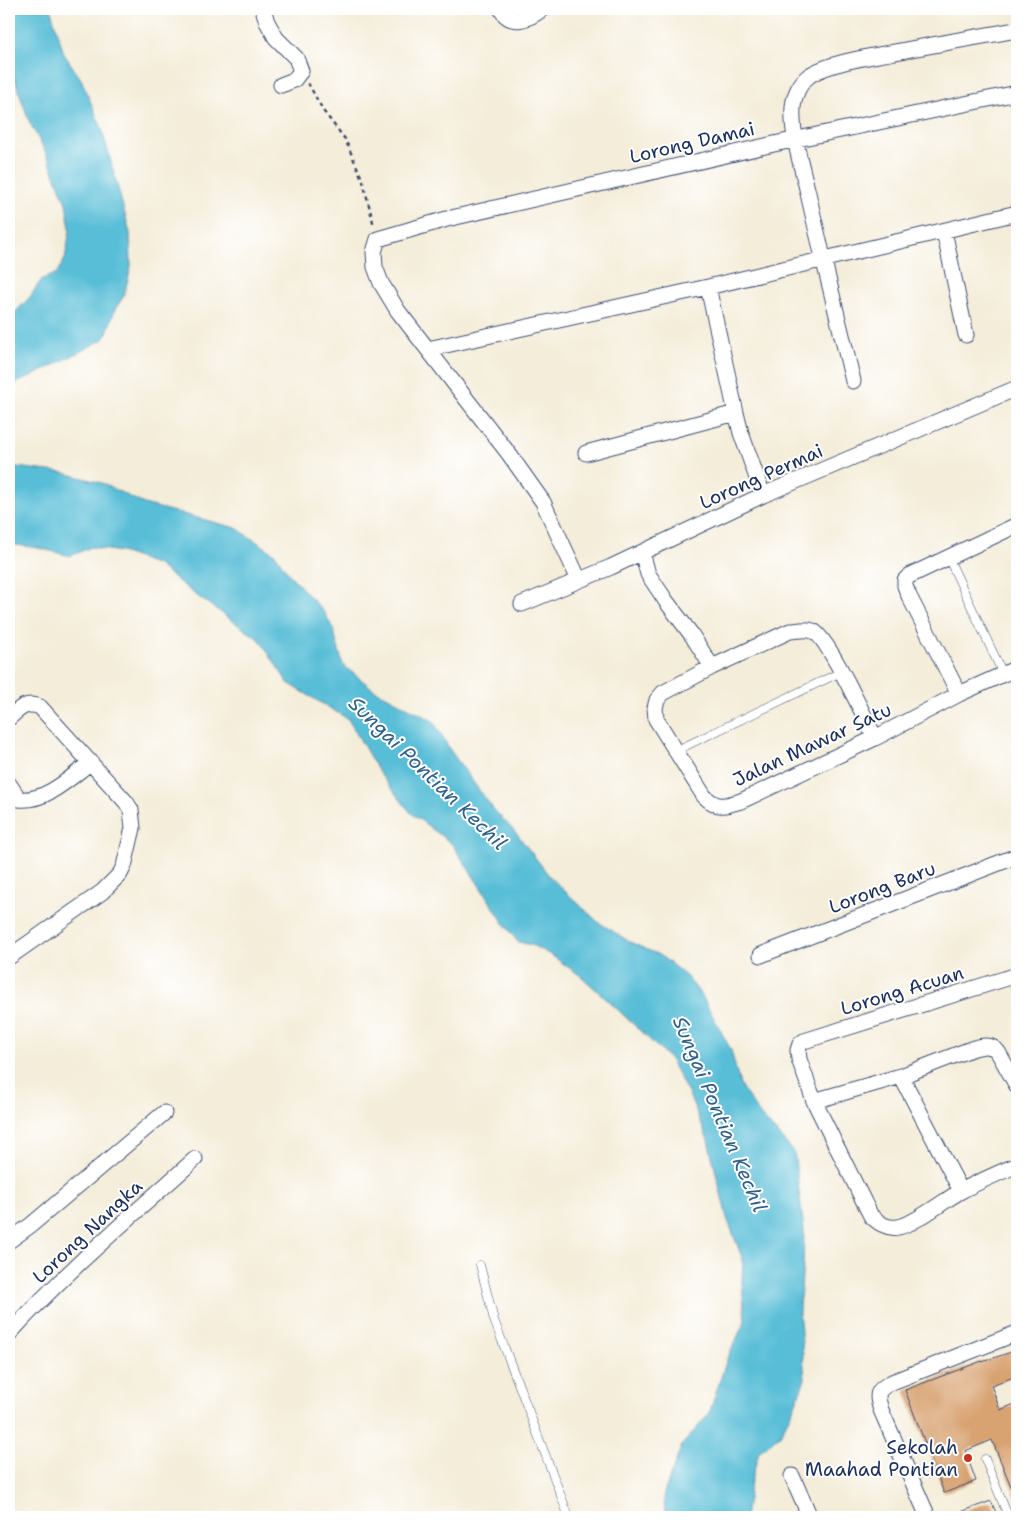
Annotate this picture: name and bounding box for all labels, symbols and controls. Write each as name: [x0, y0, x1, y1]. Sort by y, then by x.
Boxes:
street label: Lorong Damai: [627, 116, 757, 169]
street label: Lorong Permai: [695, 438, 827, 515]
water label: Sungai Pontian Kechil: [343, 691, 513, 855]
street label: Jalan Mawar Satu: [729, 697, 895, 792]
street label: Lorong Baru: [825, 856, 939, 919]
street label: Lorong Acuan: [838, 960, 967, 1021]
water label: Sungai Pontian Kechil: [667, 1012, 773, 1216]
street label: Lorong Nangka: [27, 1174, 148, 1289]
place label: Sekolah Maahad Pontian: [805, 1435, 958, 1482]
marker: Sekolah Maahad Pontian: [962, 1452, 974, 1464]

